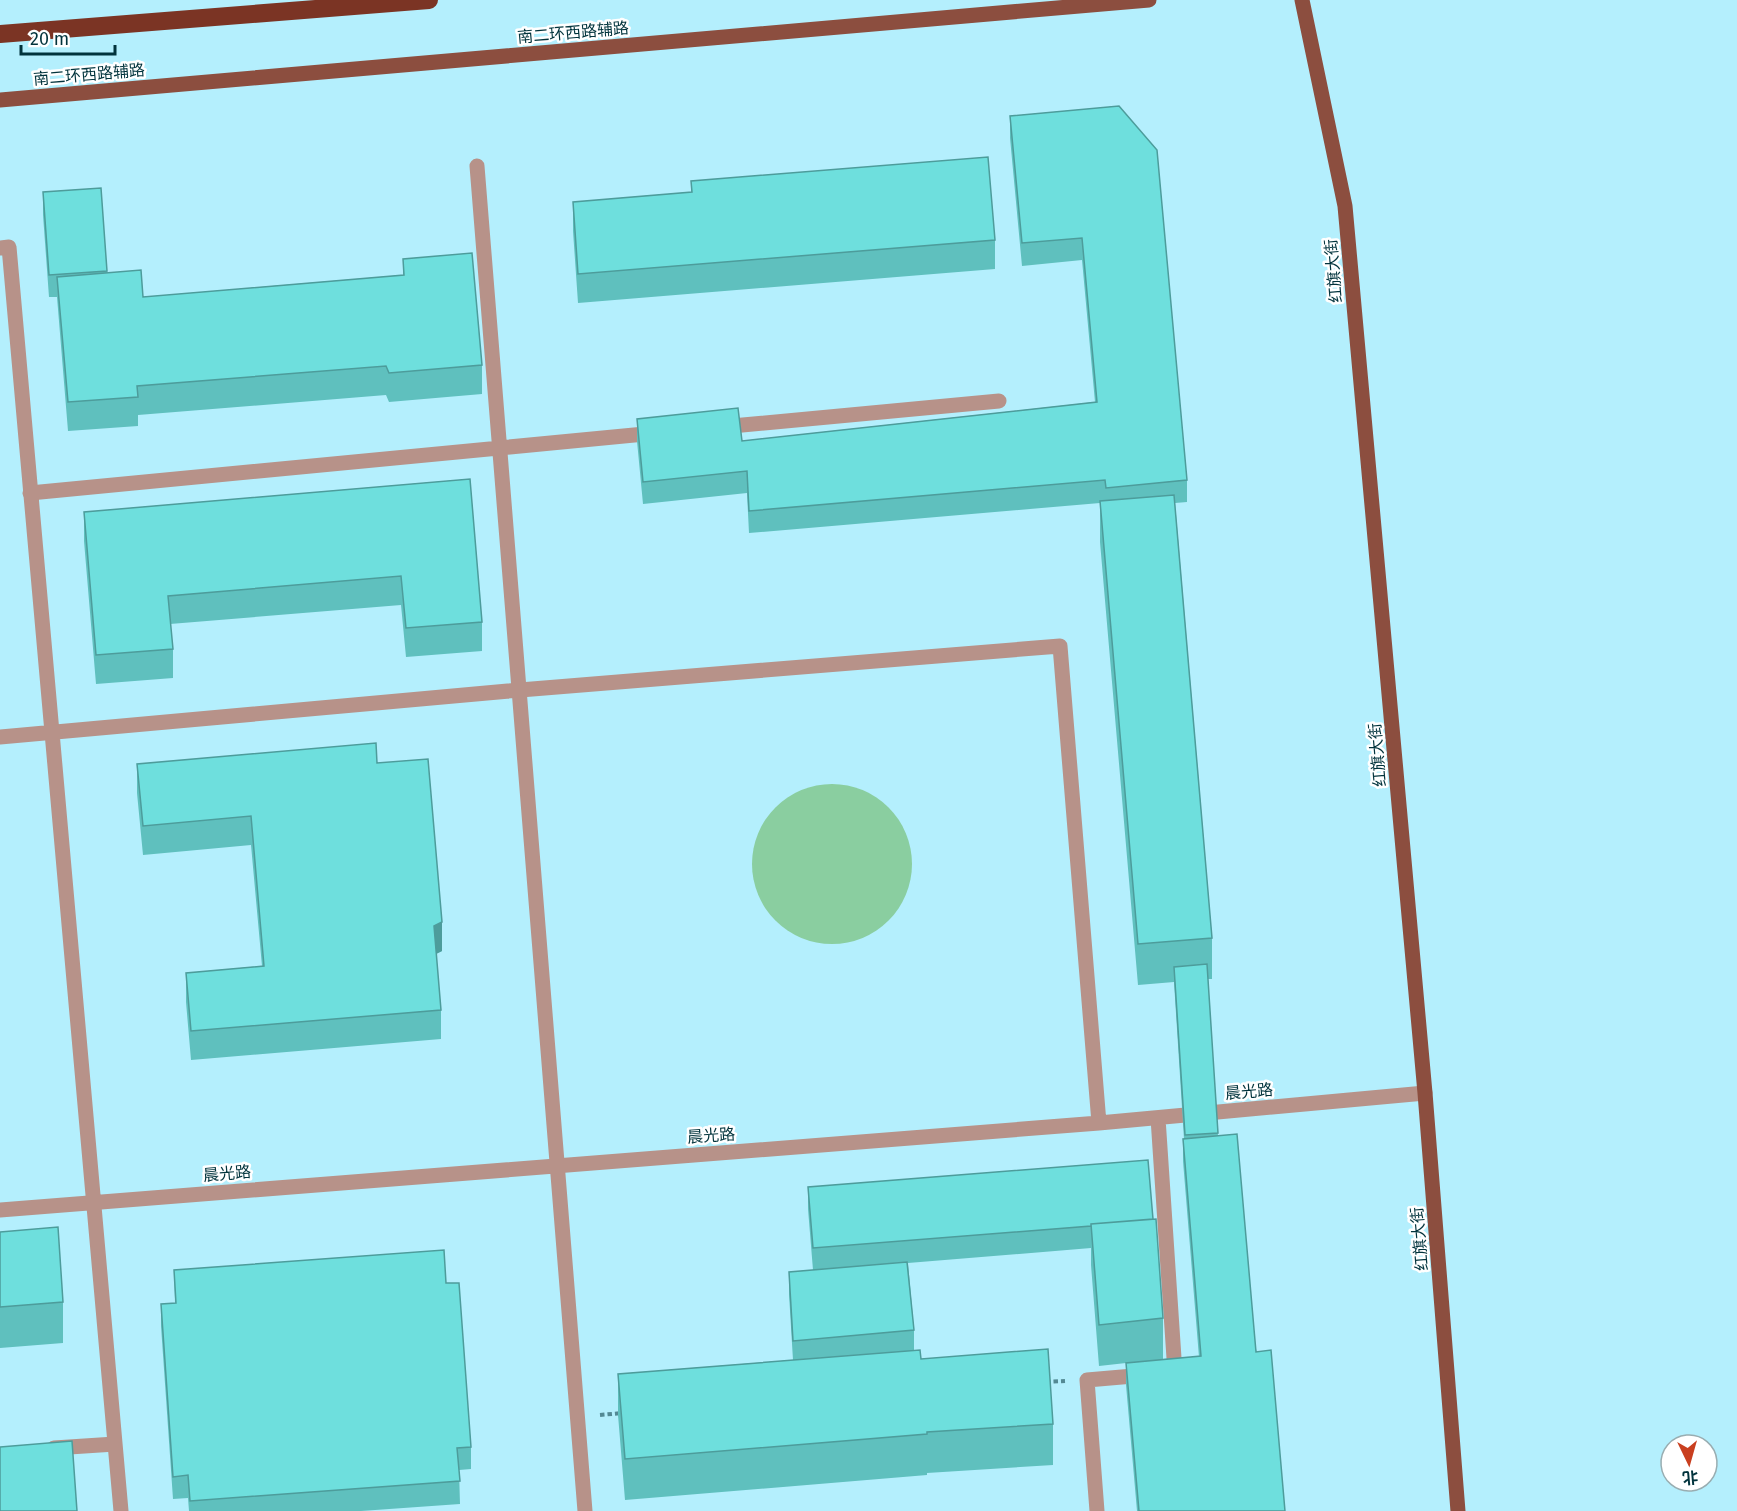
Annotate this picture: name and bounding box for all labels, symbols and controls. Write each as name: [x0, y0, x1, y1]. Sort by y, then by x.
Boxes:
scale bar: [21, 18, 116, 56]
street label: 南二环西路辅路: [516, 18, 630, 47]
text: 20 m: [30, 28, 69, 50]
street label: 南二环西路辅路: [32, 60, 146, 89]
street label: 红旗大街: [1321, 238, 1346, 304]
street label: 红旗大街: [1365, 722, 1390, 788]
street label: 晨光路: [1224, 1080, 1274, 1103]
street label: 晨光路: [686, 1124, 736, 1147]
street label: 晨光路: [202, 1162, 252, 1185]
street label: 红旗大街: [1407, 1206, 1432, 1272]
north arrow: [1659, 1433, 1719, 1493]
text: 北: [1681, 1467, 1699, 1488]

